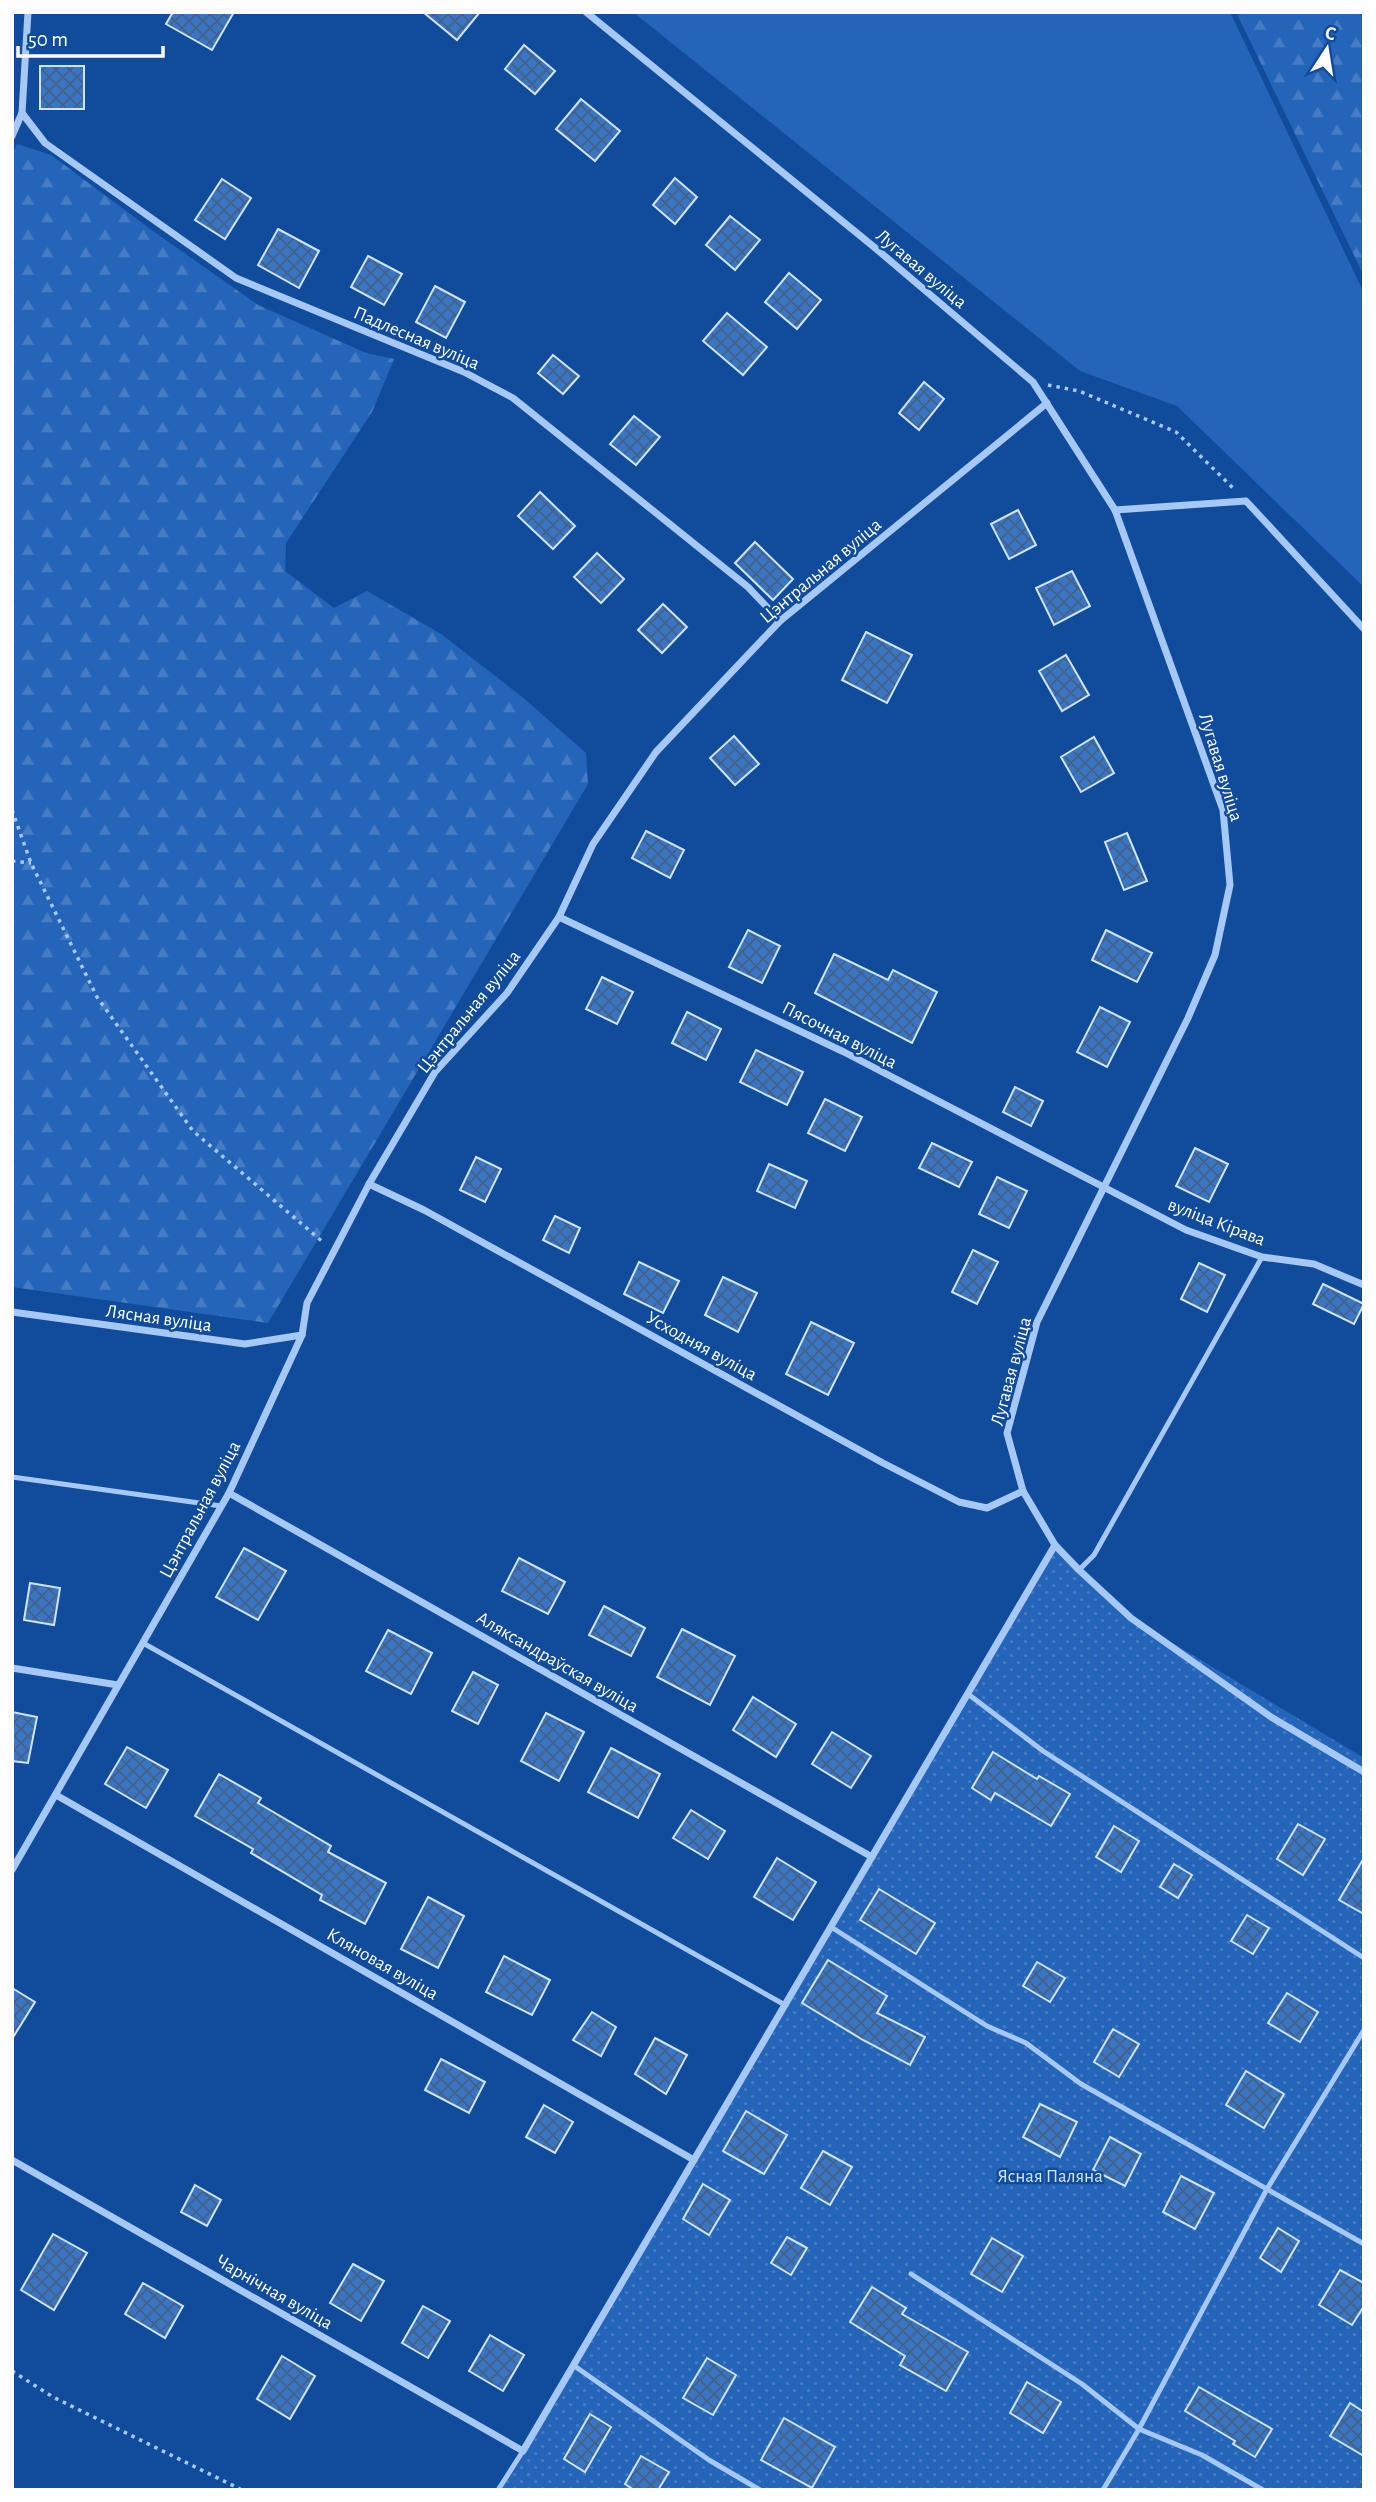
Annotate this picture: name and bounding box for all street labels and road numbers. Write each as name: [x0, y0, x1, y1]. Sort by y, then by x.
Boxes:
street label: Лугавая вуліца: [872, 226, 970, 313]
street label: Падлесная вуліца: [351, 303, 482, 374]
street label: Цэнтральная вуліца: [757, 515, 886, 627]
street label: Лугавая вуліца: [1195, 711, 1246, 824]
street label: Цэнтральная вуліца: [414, 947, 525, 1077]
street label: Пясочная вуліца: [779, 998, 900, 1073]
street label: вуліца Кірава: [1165, 1195, 1268, 1250]
street label: Лясная вуліца: [105, 1302, 213, 1335]
street label: Усходняя вуліца: [643, 1308, 760, 1385]
street label: Лугавая вуліца: [988, 1315, 1035, 1428]
street label: Цэнтральная вуліца: [156, 1438, 245, 1581]
street label: Аляксандраўская вуліца: [473, 1608, 642, 1717]
street label: Кляновая вуліца: [323, 1925, 442, 2004]
street label: Чарнічная вуліца: [213, 2251, 336, 2334]

